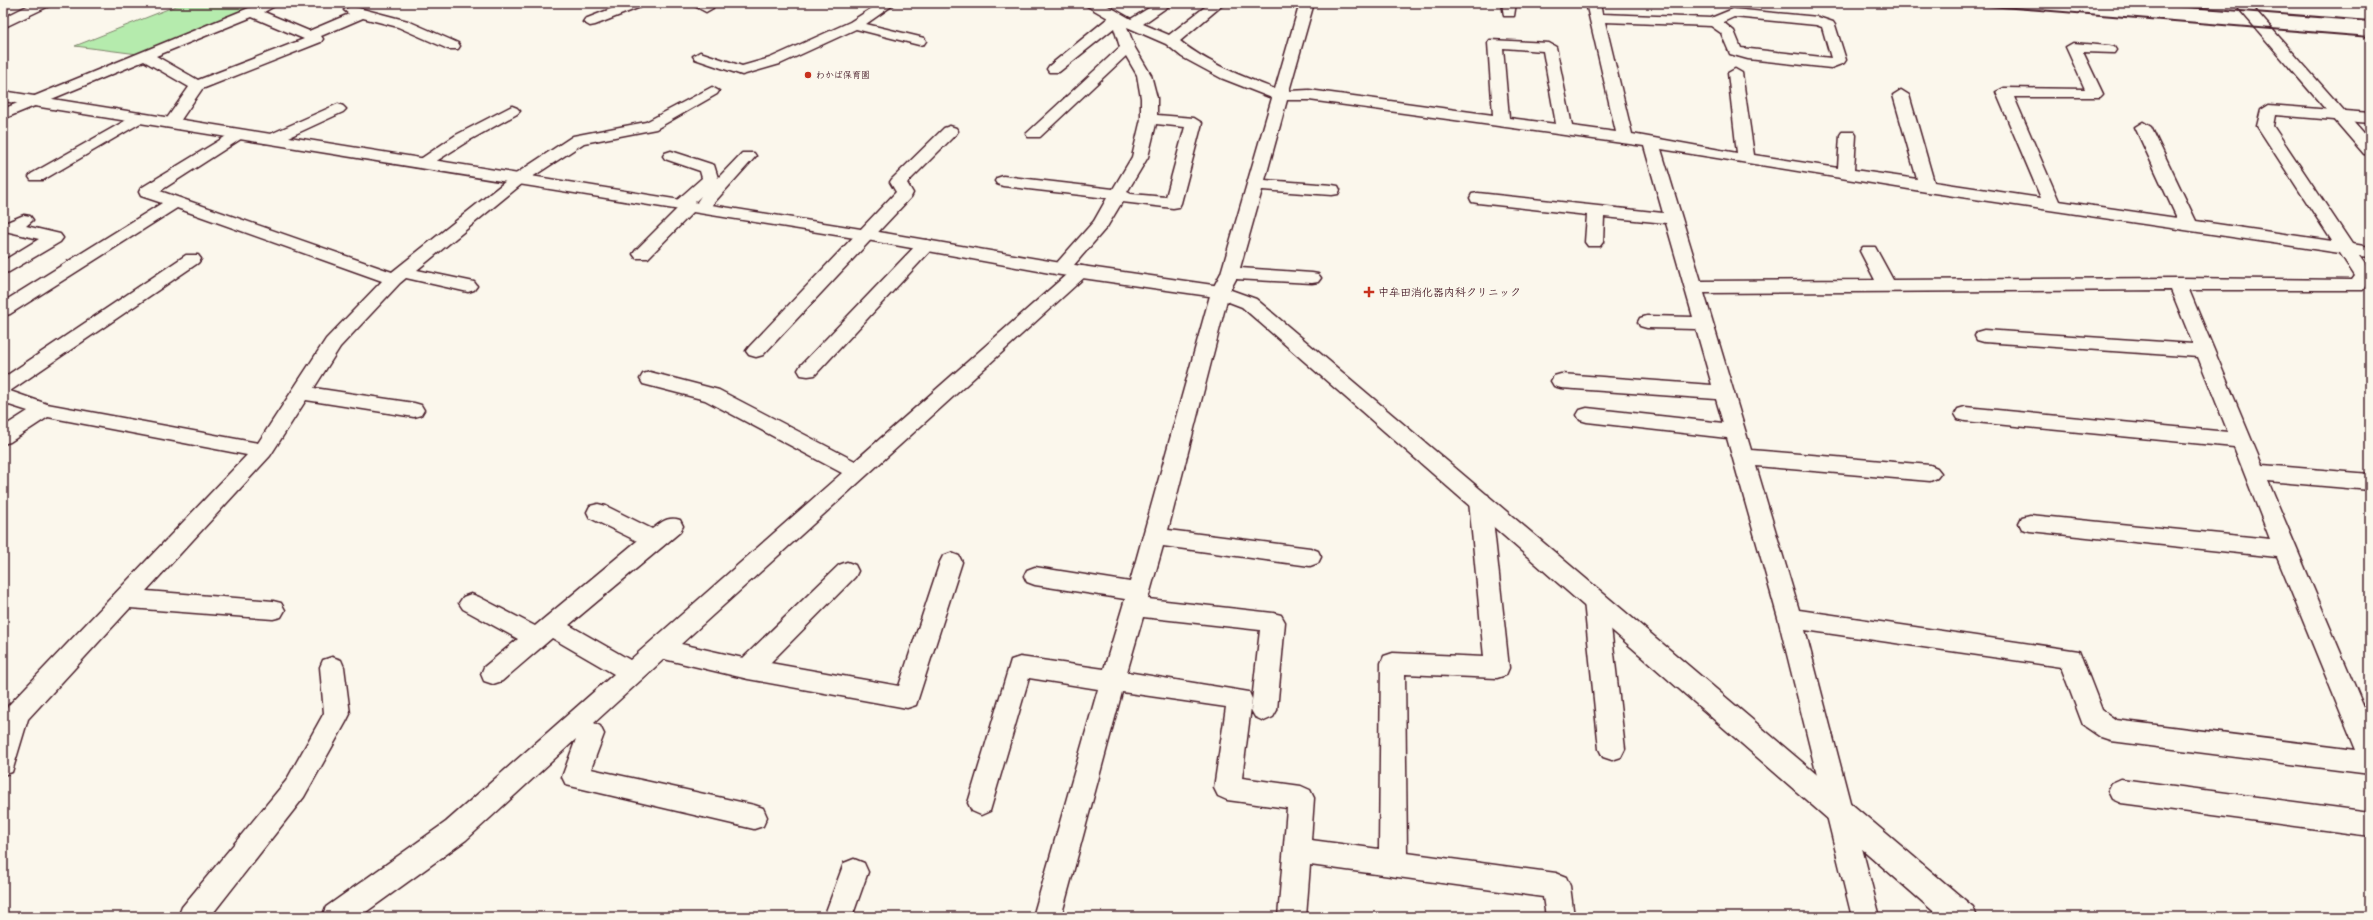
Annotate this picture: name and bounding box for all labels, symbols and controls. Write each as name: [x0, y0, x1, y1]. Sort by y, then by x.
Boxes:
marker: わかば保育園: [803, 70, 813, 80]
place label: わかば保育園: [816, 70, 870, 81]
marker: 中牟田消化器内科クリニック: [1363, 286, 1375, 298]
place label: 中牟田消化器内科クリニック: [1378, 286, 1521, 299]

